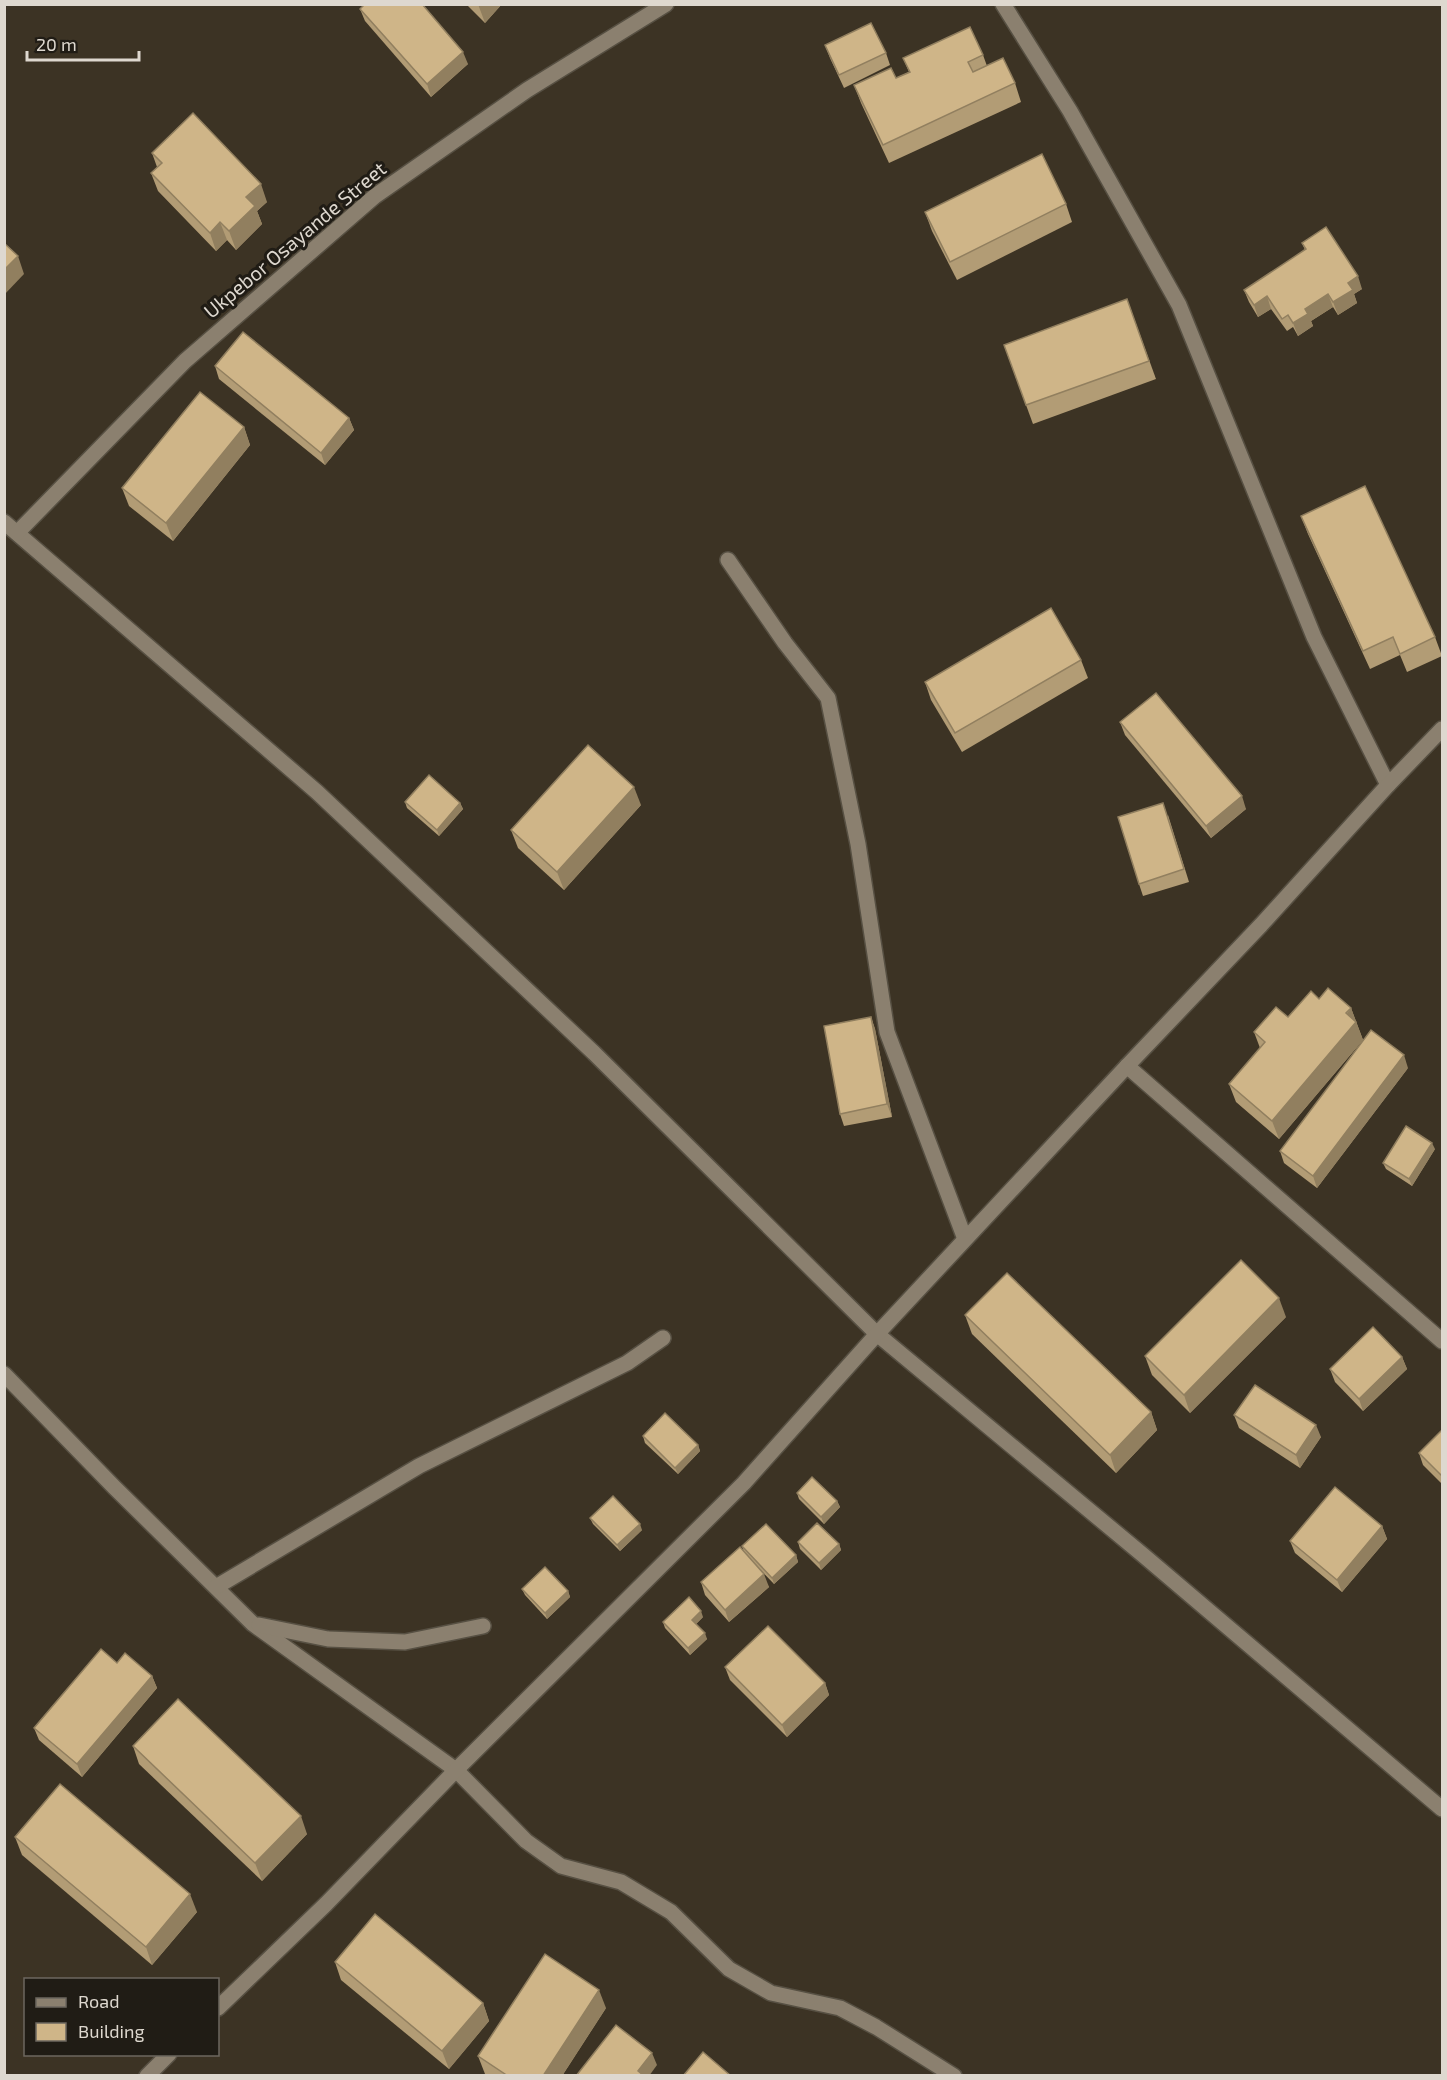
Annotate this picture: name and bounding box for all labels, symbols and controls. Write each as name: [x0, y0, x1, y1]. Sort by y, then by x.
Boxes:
scale bar: [27, 24, 140, 62]
text: 20 m: [36, 33, 77, 55]
street label: Ukpebor Osayande Street: [198, 156, 391, 323]
legend: [24, 1978, 219, 2056]
text: Road: [78, 1990, 119, 2012]
text: Building: [78, 2020, 145, 2042]

